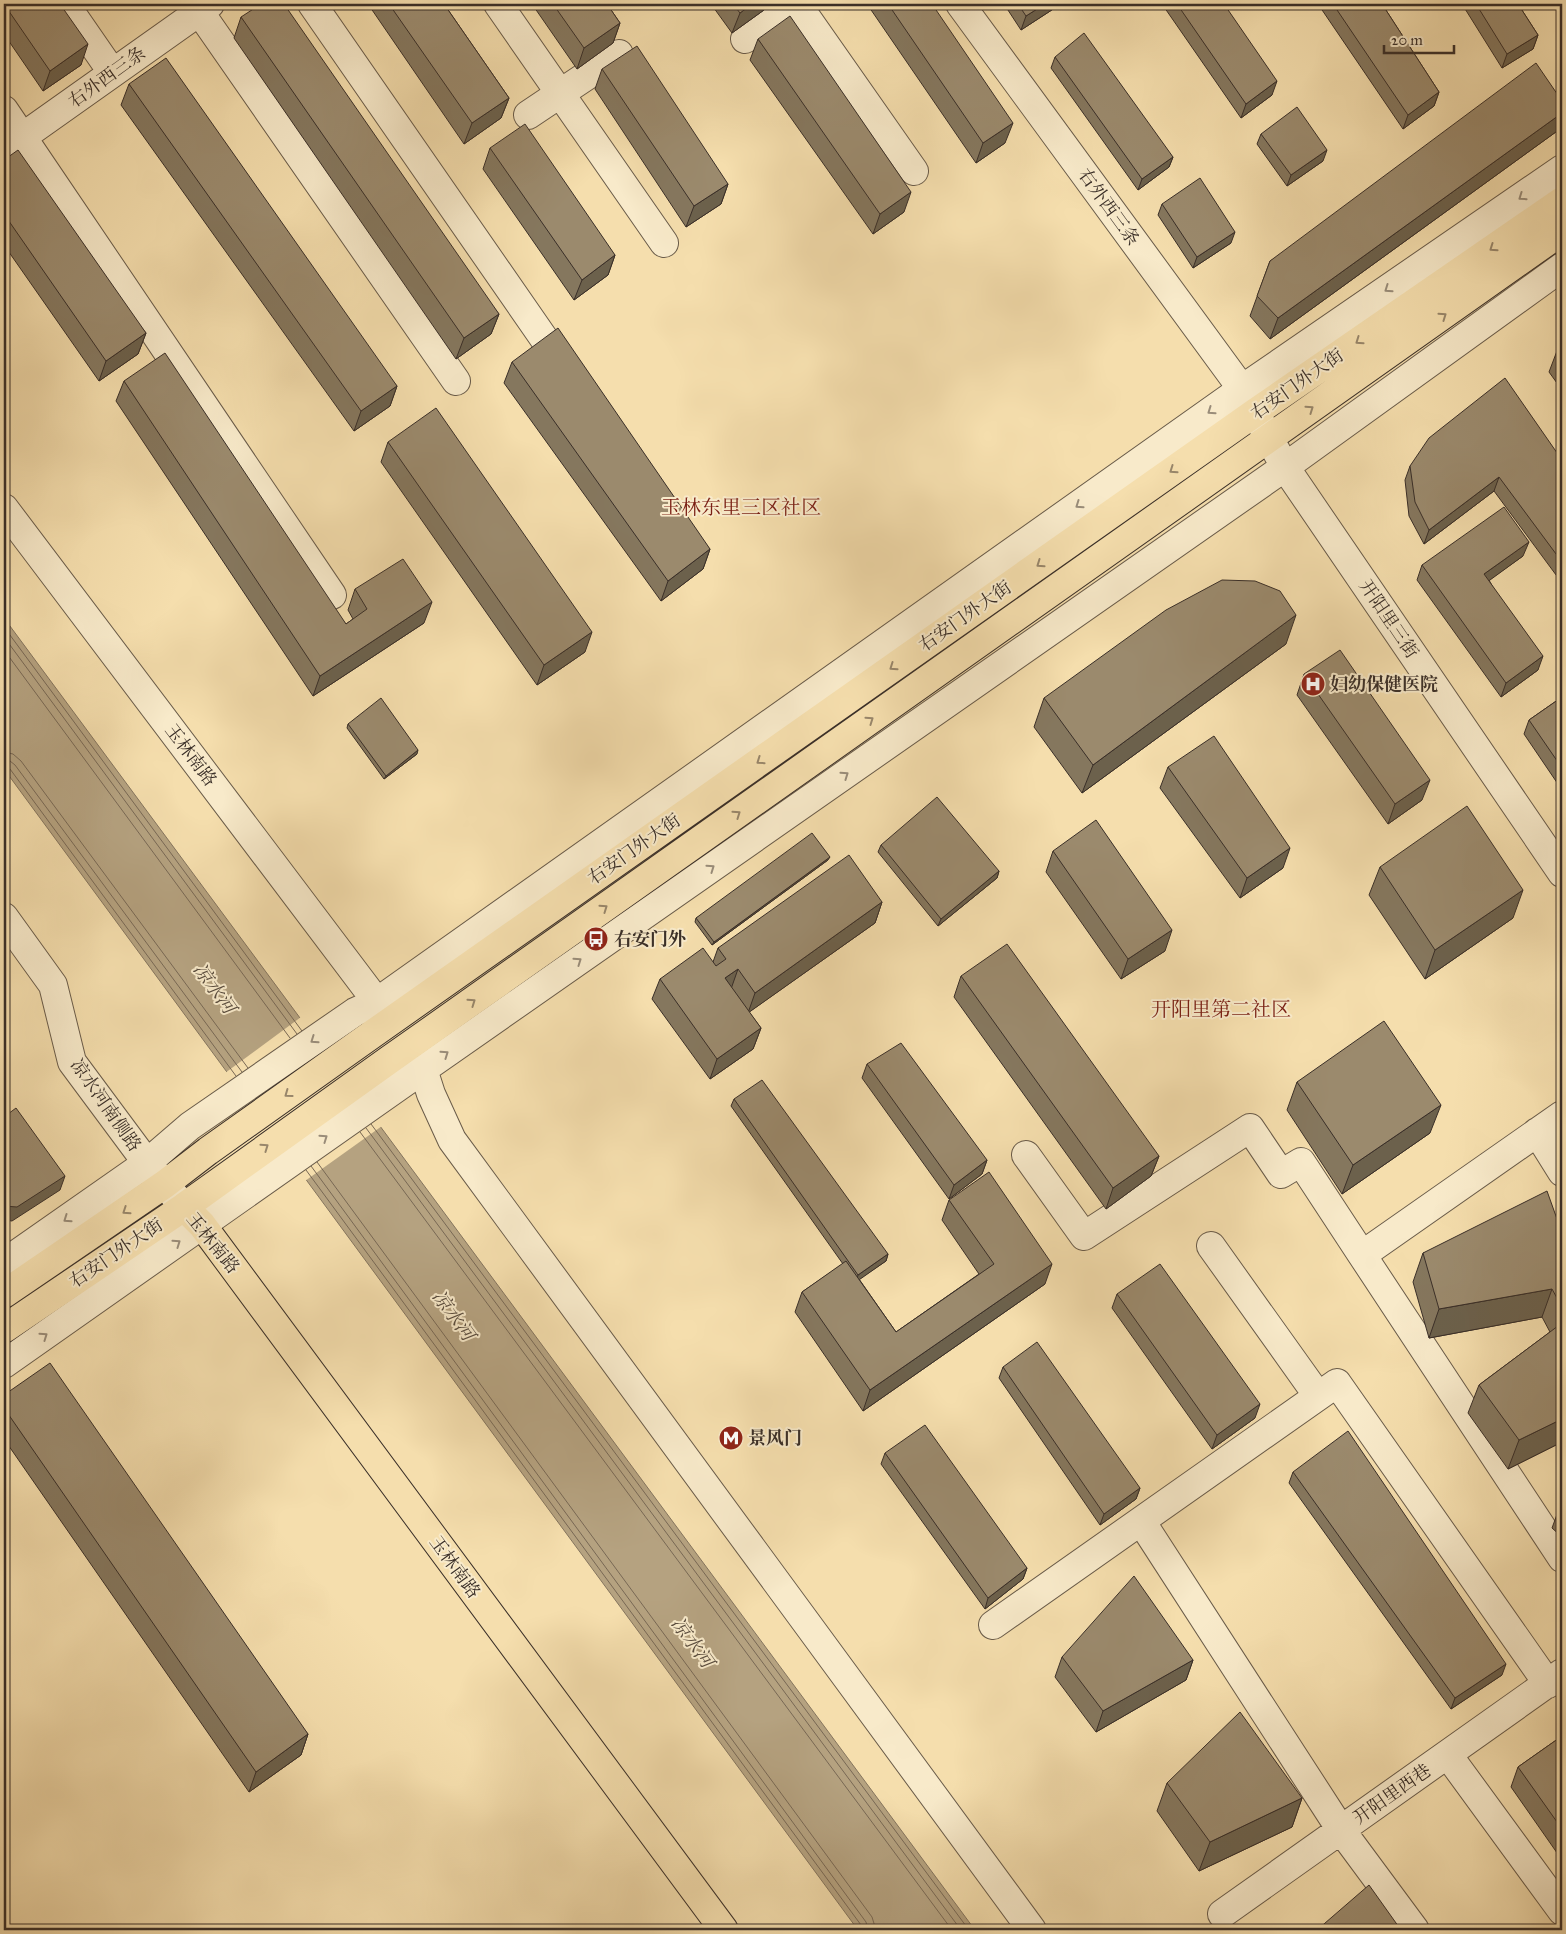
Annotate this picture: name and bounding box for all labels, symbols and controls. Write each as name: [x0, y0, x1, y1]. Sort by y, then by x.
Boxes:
scale bar: [1384, 22, 1454, 54]
text: 20 m: [1391, 31, 1423, 49]
street label: 右外西三条: [64, 42, 150, 112]
street label: 右外西三条: [1074, 164, 1144, 250]
one-way arrow: [1518, 190, 1527, 200]
one-way arrow: [1489, 242, 1499, 251]
one-way arrow: [1384, 283, 1394, 292]
one-way arrow: [1437, 313, 1446, 322]
one-way arrow: [1356, 334, 1365, 344]
street label: 右安门外大街: [1246, 344, 1348, 424]
one-way arrow: [1208, 405, 1217, 414]
one-way arrow: [1304, 406, 1313, 415]
one-way arrow: [1169, 464, 1179, 473]
district label: 玉林东里三区社区: [661, 495, 821, 519]
one-way arrow: [1075, 499, 1085, 508]
one-way arrow: [1037, 558, 1046, 566]
street label: 右安门外大街: [914, 576, 1016, 656]
street label: 开阳里三街: [1355, 576, 1423, 662]
one-way arrow: [889, 661, 899, 670]
hospital icon: 妇幼保健医院: [1300, 671, 1326, 697]
place label: 妇幼保健医院: [1330, 673, 1438, 695]
one-way arrow: [864, 717, 874, 726]
street label: 玉林南路: [161, 720, 221, 790]
one-way arrow: [757, 755, 766, 763]
one-way arrow: [839, 772, 848, 781]
street label: 右安门外大街: [583, 809, 685, 889]
one-way arrow: [731, 811, 741, 820]
one-way arrow: [706, 865, 715, 874]
one-way arrow: [599, 905, 608, 914]
bus stop icon: 右安门外: [583, 926, 609, 952]
place label: 右安门外: [614, 928, 686, 950]
water label: 凉水河: [189, 958, 242, 1021]
one-way arrow: [572, 958, 582, 967]
district label: 开阳里第二社区: [1151, 997, 1291, 1021]
one-way arrow: [466, 999, 475, 1008]
one-way arrow: [311, 1034, 320, 1043]
one-way arrow: [439, 1051, 449, 1060]
street label: 凉水河南侧路: [66, 1054, 146, 1156]
one-way arrow: [284, 1088, 294, 1097]
one-way arrow: [318, 1136, 327, 1144]
one-way arrow: [260, 1144, 269, 1153]
one-way arrow: [122, 1205, 132, 1214]
street label: 玉林南路: [182, 1208, 244, 1278]
one-way arrow: [64, 1213, 73, 1222]
street label: 右安门外大街: [65, 1214, 167, 1292]
one-way arrow: [171, 1240, 181, 1249]
water label: 凉水河: [428, 1285, 481, 1348]
one-way arrow: [38, 1333, 48, 1342]
metro station icon: 景风门: [718, 1425, 744, 1451]
place label: 景风门: [748, 1427, 802, 1449]
street label: 玉林南路: [425, 1531, 485, 1603]
water label: 凉水河: [667, 1612, 720, 1675]
street label: 开阳里西巷: [1349, 1759, 1435, 1829]

